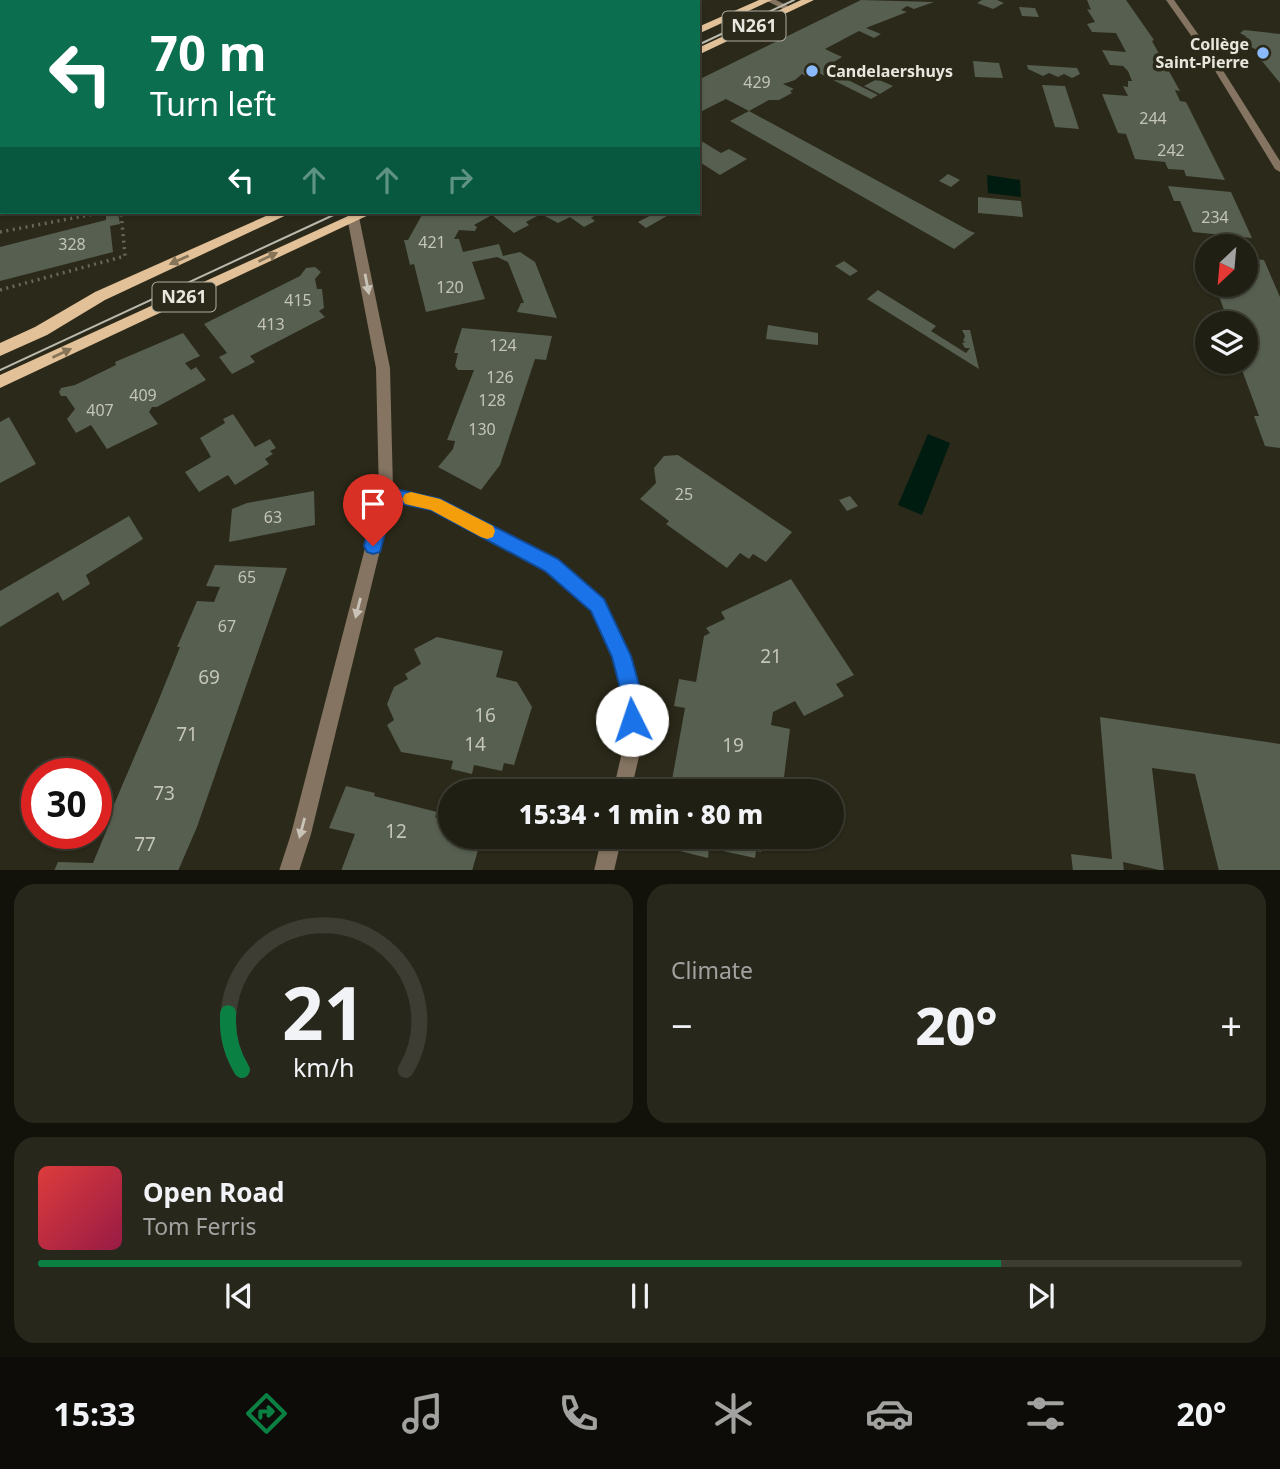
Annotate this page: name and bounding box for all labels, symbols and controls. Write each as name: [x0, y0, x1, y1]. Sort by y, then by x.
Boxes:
road number: N261: [722, 12, 786, 41]
text: 70 m: [150, 19, 267, 85]
icon: left: [35, 28, 126, 119]
place label: Collège Saint-Pierre: [1156, 33, 1249, 73]
marker: Collège Saint-Pierre: [1255, 45, 1271, 61]
place label: Candelaershuys: [826, 60, 953, 82]
marker: Candelaershuys: [804, 63, 820, 79]
house number: 429: [743, 71, 771, 93]
text: Turn left: [150, 82, 276, 125]
house number: 244: [1139, 107, 1167, 129]
house number: 242: [1157, 139, 1185, 161]
icon: left: [222, 161, 260, 199]
icon: ahead: [295, 161, 333, 199]
icon: ahead: [368, 161, 406, 199]
icon: right: [441, 161, 479, 199]
house number: 234: [1201, 206, 1229, 228]
house number: 421: [418, 231, 446, 253]
house number: 328: [58, 233, 86, 255]
north arrow: [1195, 234, 1258, 298]
map controls: [1195, 234, 1258, 374]
one-way arrow: [258, 251, 278, 263]
one-way arrow: [169, 254, 189, 266]
one-way arrow: [362, 273, 373, 295]
house number: 120: [436, 276, 464, 298]
road number: N261: [152, 282, 216, 312]
house number: 415: [284, 289, 312, 311]
button: layers: [1195, 311, 1258, 374]
house number: 413: [257, 313, 285, 335]
house number: 124: [489, 334, 517, 356]
one-way arrow: [52, 348, 72, 359]
house number: 126: [486, 366, 514, 388]
house number: 409: [129, 384, 157, 406]
house number: 128: [478, 389, 506, 411]
house number: 407: [86, 399, 114, 421]
house number: 130: [468, 418, 496, 440]
pin: [343, 474, 403, 546]
house number: 25: [675, 483, 693, 505]
icon: arrive: [354, 485, 392, 523]
house number: 63: [264, 506, 282, 528]
house number: 65: [238, 566, 256, 588]
one-way arrow: [352, 597, 363, 619]
house number: 67: [218, 615, 236, 637]
house number: 21: [760, 643, 782, 669]
house number: 69: [198, 664, 220, 690]
position arrow: [595, 683, 669, 757]
house number: 16: [474, 702, 496, 728]
house number: 71: [176, 721, 198, 747]
house number: 14: [464, 731, 486, 757]
house number: 19: [722, 732, 744, 758]
speed limit sign: 30: [21, 758, 112, 849]
house number: 73: [153, 780, 175, 806]
text: 15:34 · 1 min · 80 m: [519, 796, 763, 832]
one-way arrow: [297, 818, 307, 839]
house number: 12: [385, 818, 407, 844]
house number: 77: [134, 831, 156, 857]
text: Climate: [671, 954, 753, 986]
text: 21: [282, 962, 365, 1061]
text: 20°: [915, 989, 998, 1060]
text: −: [671, 999, 693, 1051]
text: +: [1220, 999, 1242, 1051]
text: km/h: [293, 1049, 354, 1083]
text: Open Road: [143, 1174, 285, 1210]
text: Tom Ferris: [143, 1210, 256, 1242]
icon: previous: [220, 1277, 258, 1315]
icon: pause: [621, 1277, 659, 1315]
icon: next: [1022, 1277, 1060, 1315]
icon: directions: [242, 1389, 291, 1438]
icon: music: [398, 1389, 447, 1438]
icon: phone: [554, 1389, 603, 1438]
icon: climate: [709, 1389, 758, 1438]
icon: car: [865, 1389, 914, 1438]
icon: filters: [1021, 1389, 1070, 1438]
text: 15:33: [53, 1392, 136, 1435]
text: 20°: [1176, 1392, 1227, 1435]

